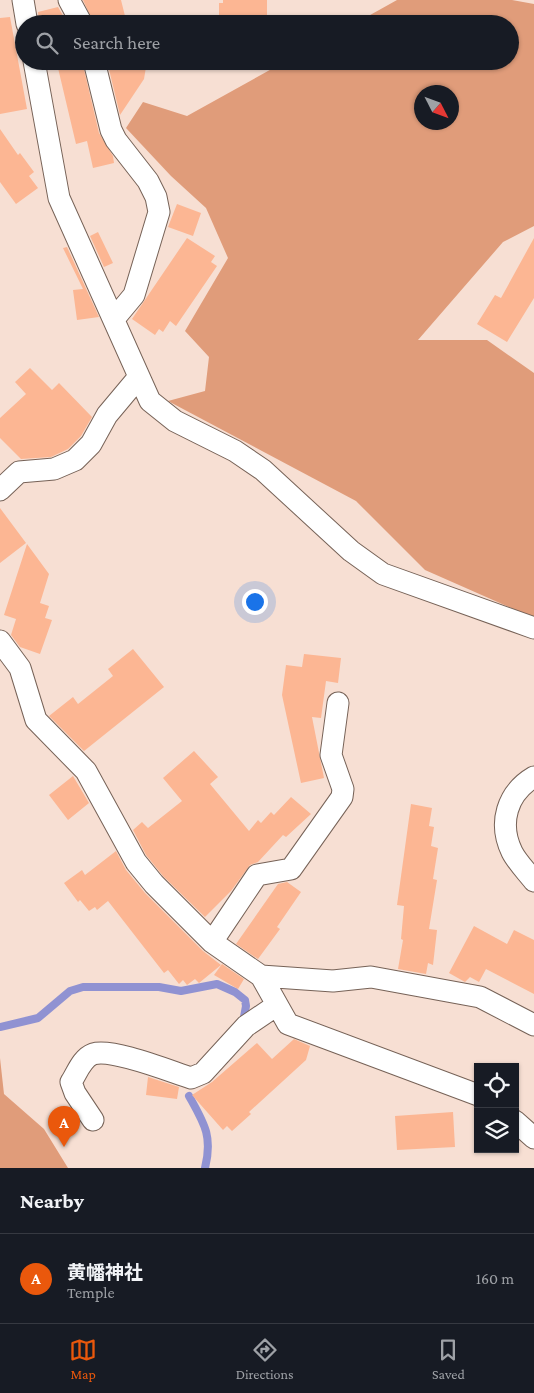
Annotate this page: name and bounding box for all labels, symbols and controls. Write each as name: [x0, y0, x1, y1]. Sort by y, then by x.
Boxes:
search box: [15, 15, 519, 70]
icon: search: [33, 29, 61, 57]
text: Search here: [73, 32, 160, 53]
north arrow: [414, 85, 459, 130]
your location: [242, 589, 268, 615]
map controls: [474, 1063, 519, 1153]
button: locate: [474, 1063, 519, 1108]
pin: A: [48, 1106, 80, 1147]
button: layers: [474, 1108, 519, 1153]
text: Nearby: [20, 1189, 84, 1213]
text: 黄幡神社: [67, 1262, 143, 1283]
text: A: [31, 1270, 41, 1287]
text: 160 m: [476, 1270, 514, 1287]
text: Temple: [67, 1284, 115, 1301]
tab: Map: [69, 1336, 97, 1382]
tab: Directions: [236, 1336, 294, 1382]
tab: Saved: [432, 1336, 465, 1382]

